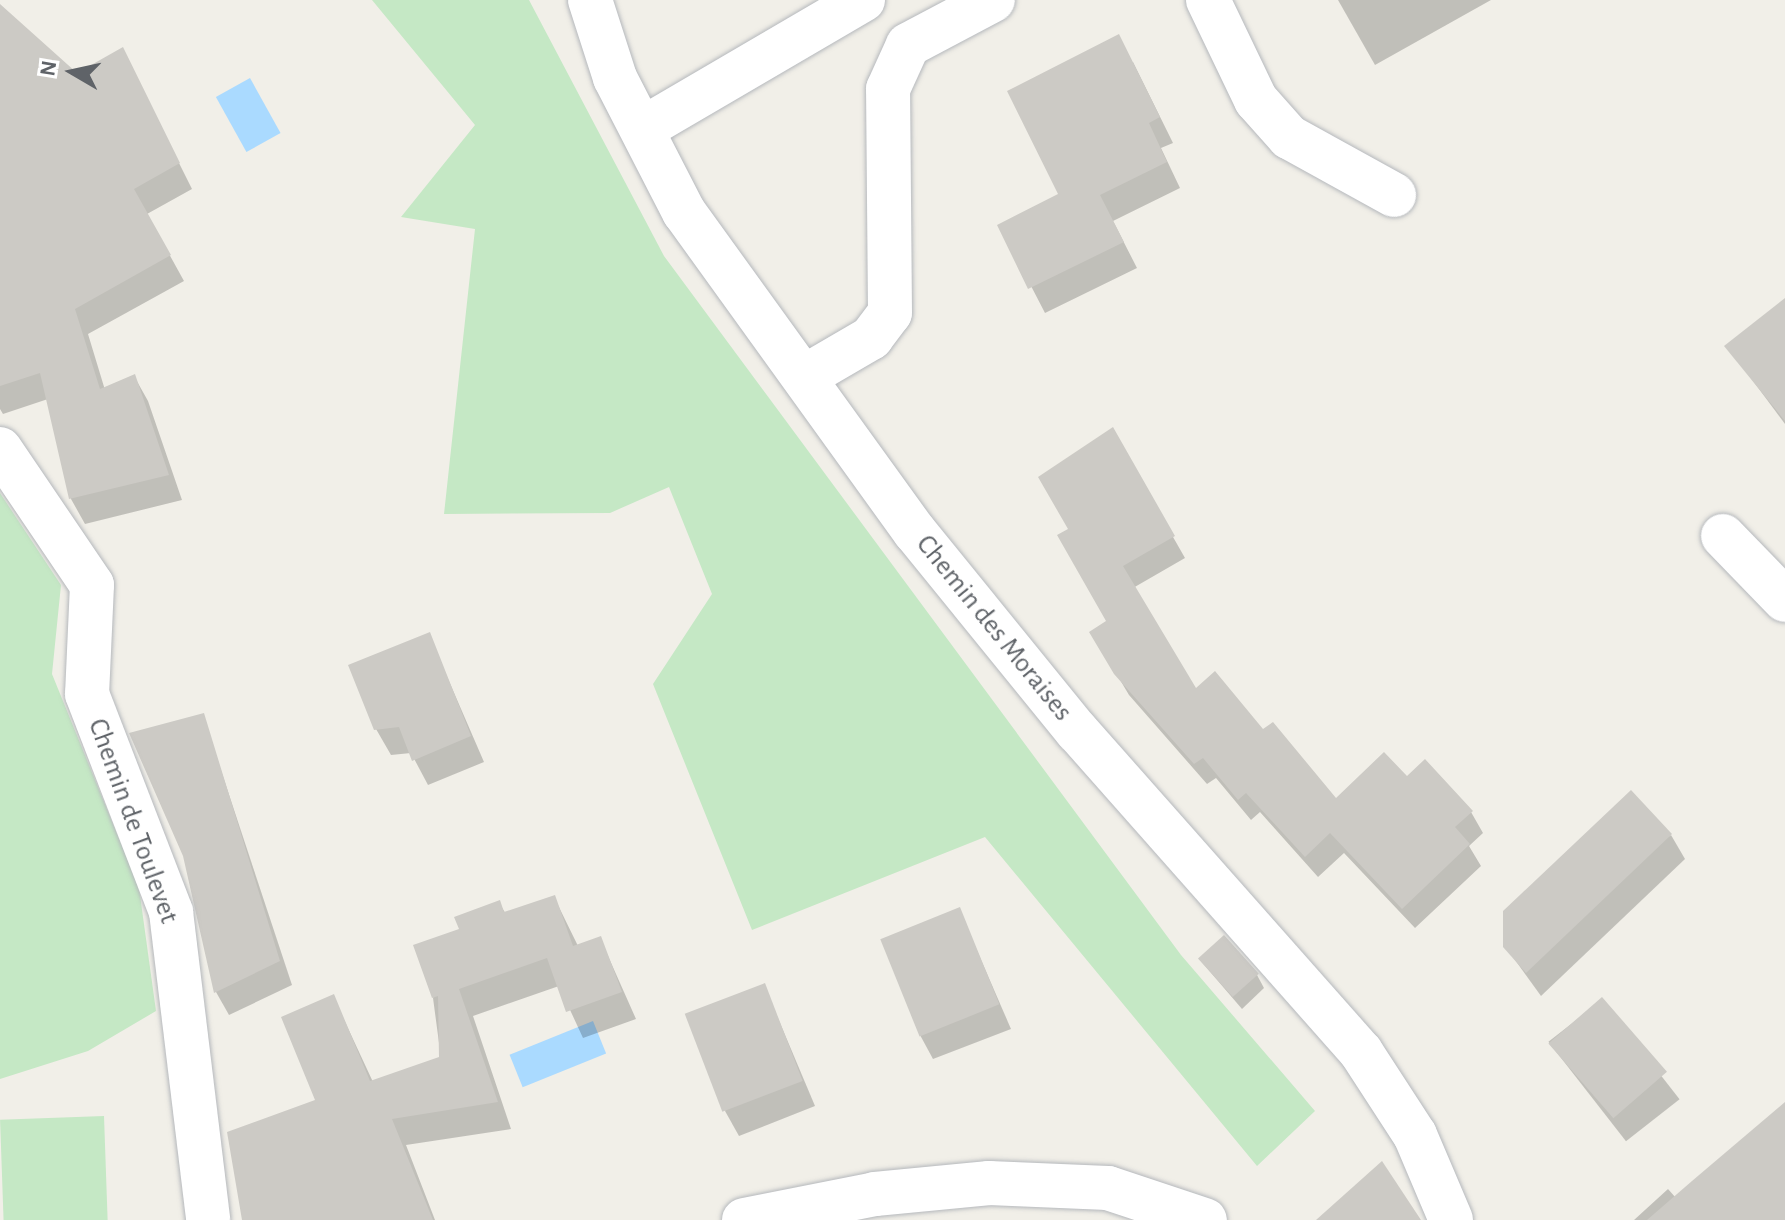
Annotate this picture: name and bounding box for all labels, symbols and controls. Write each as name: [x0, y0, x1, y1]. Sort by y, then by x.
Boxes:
north arrow: [32, 32, 112, 112]
text: N: [36, 59, 60, 78]
street label: Chemin des Moraises: [909, 528, 1079, 728]
street label: Chemin de Toulevet: [80, 714, 186, 928]

